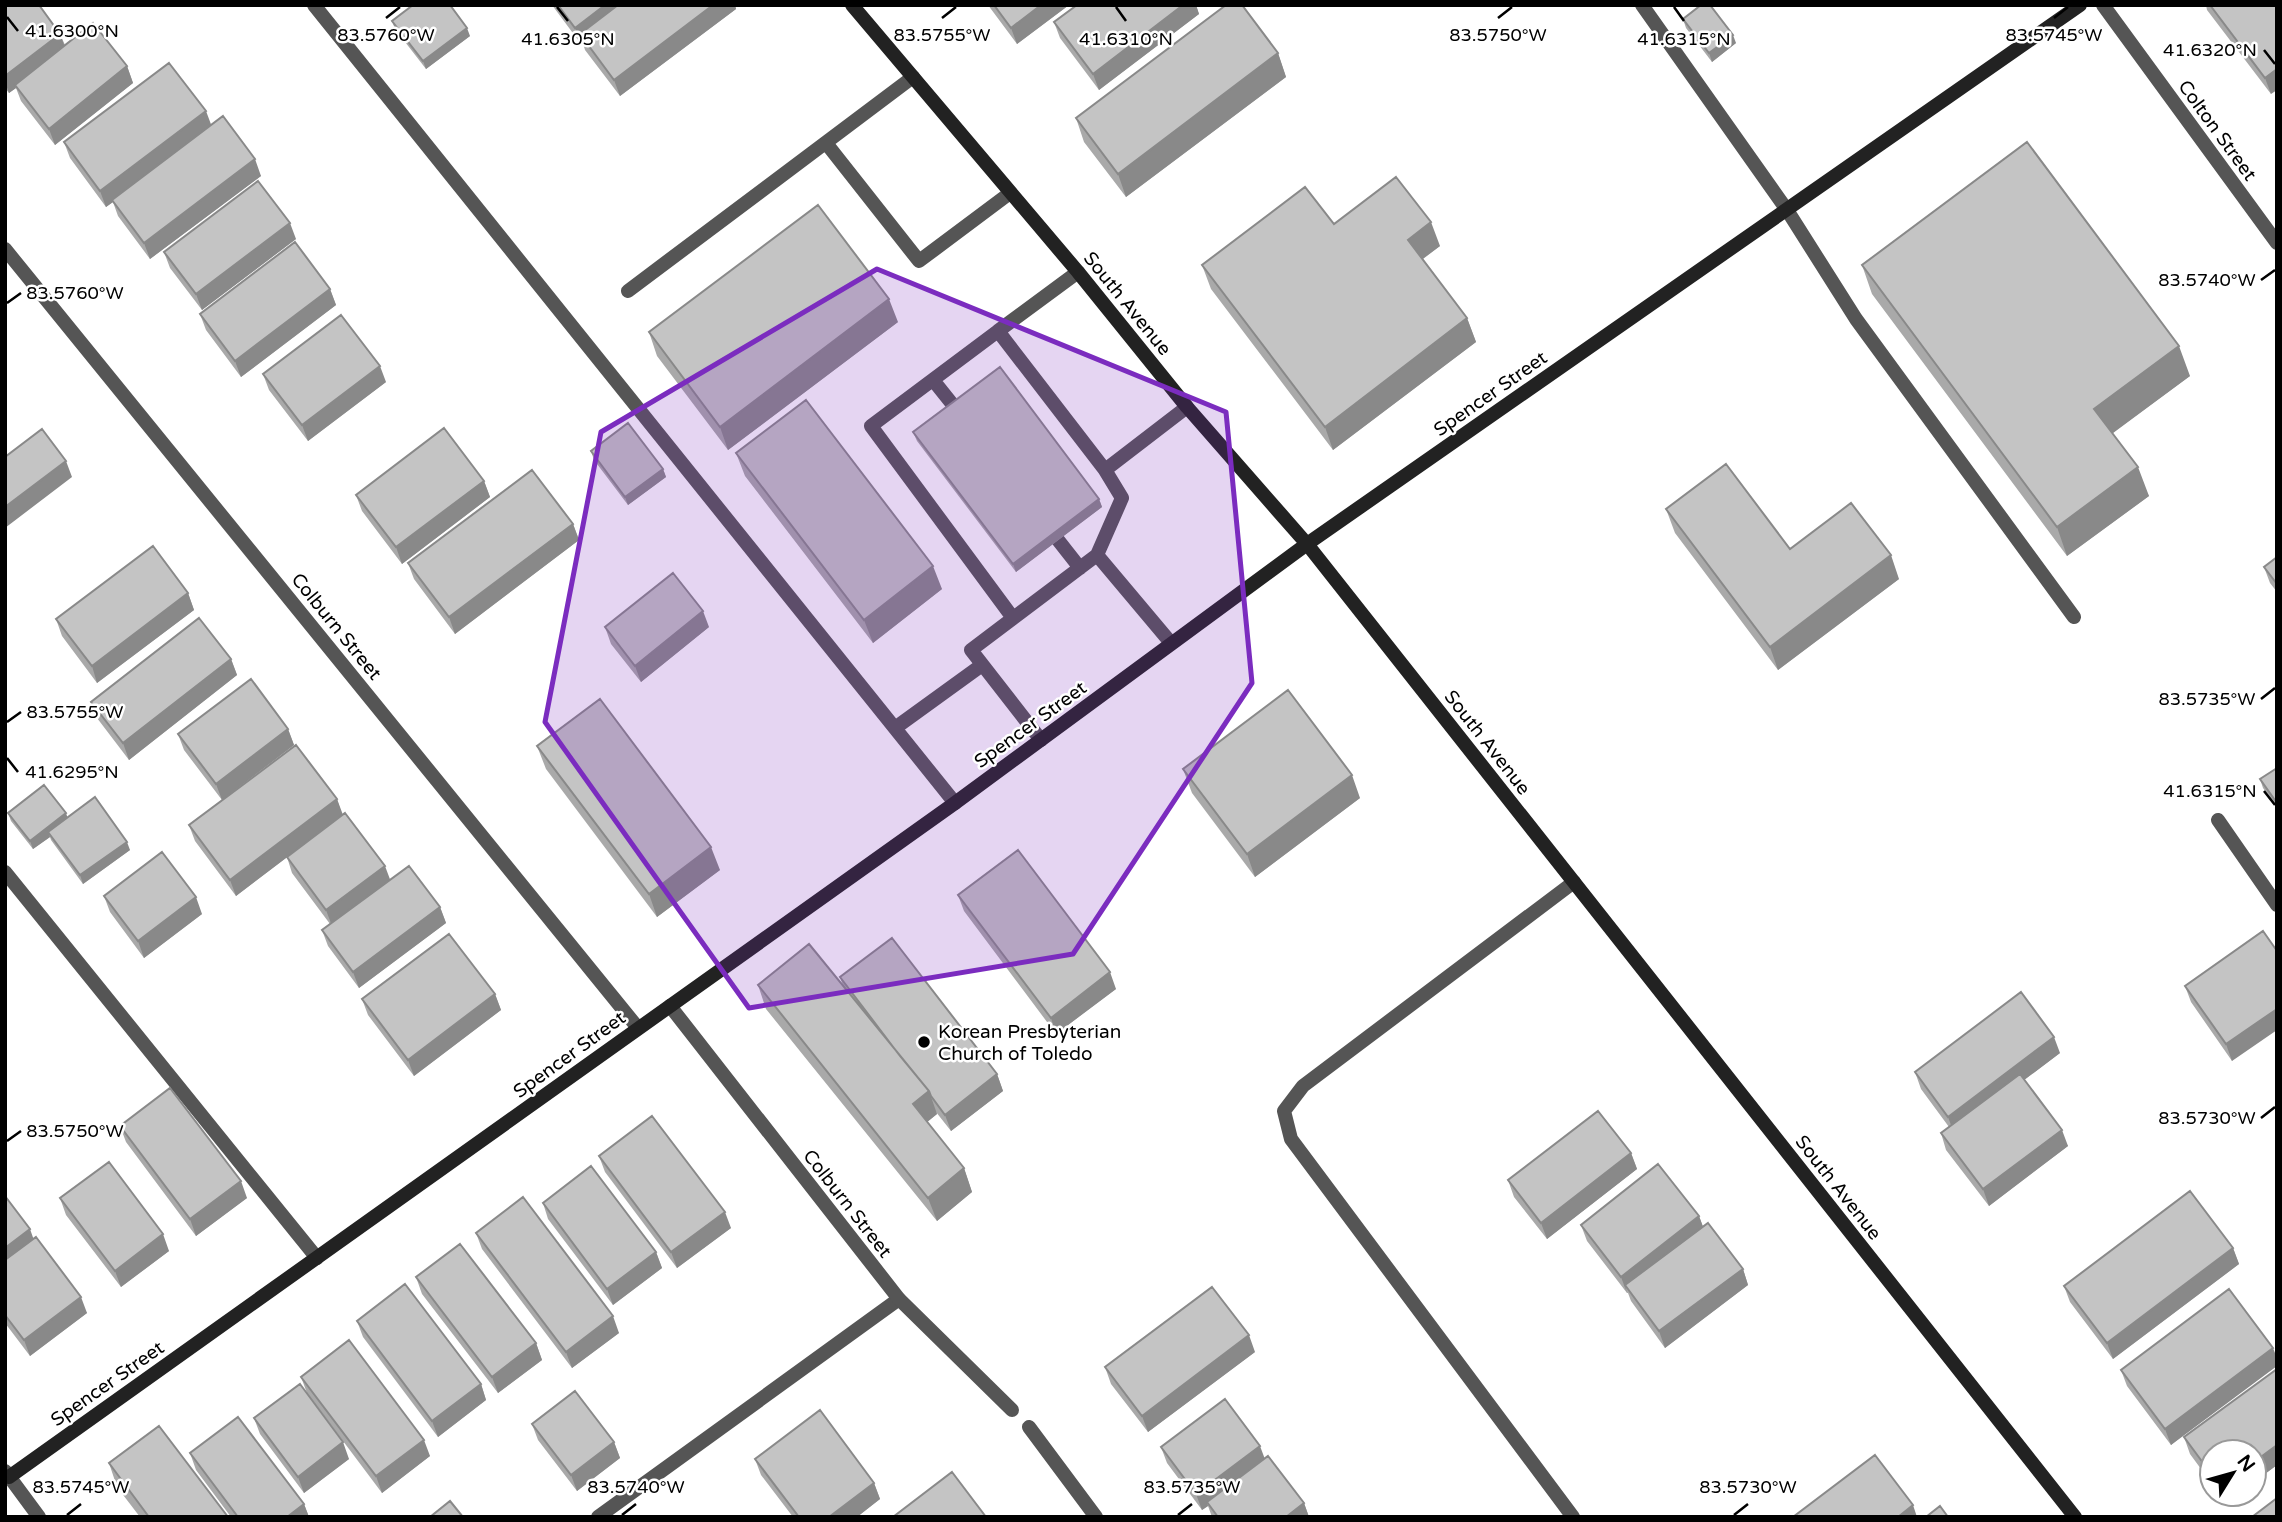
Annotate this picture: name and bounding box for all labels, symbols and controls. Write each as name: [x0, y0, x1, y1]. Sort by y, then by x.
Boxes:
text: 41.6300°N: [25, 20, 119, 42]
text: 83.5760°W: [337, 24, 435, 46]
text: 83.5755°W: [893, 24, 991, 46]
text: 83.5750°W: [1449, 24, 1547, 46]
text: 83.5745°W: [2005, 24, 2103, 46]
text: 41.6305°N: [521, 28, 615, 50]
text: 41.6310°N: [1079, 28, 1173, 50]
text: 41.6315°N: [1637, 28, 1731, 50]
text: 41.6320°N: [2163, 39, 2257, 61]
street label: Colton Street: [2173, 76, 2261, 185]
street label: South Avenue: [1079, 248, 1176, 360]
text: 83.5740°W: [2158, 269, 2256, 291]
text: 83.5760°W: [26, 282, 124, 304]
street label: Spencer Street: [1430, 347, 1551, 441]
street label: Colburn Street: [287, 569, 386, 684]
street label: Spencer Street: [970, 677, 1091, 773]
street label: South Avenue: [1440, 686, 1535, 799]
text: 83.5735°W: [2158, 688, 2256, 710]
text: 83.5755°W: [26, 701, 124, 723]
text: 41.6295°N: [25, 761, 119, 783]
text: 41.6315°N: [2163, 780, 2257, 802]
street label: Spencer Street: [509, 1007, 630, 1103]
place label: Korean Presbyterian Church of Toledo: [938, 1021, 1121, 1065]
marker: Korean Presbyterian Church of Toledo: [916, 1034, 932, 1050]
text: 83.5730°W: [2158, 1107, 2256, 1129]
text: 83.5750°W: [26, 1120, 124, 1142]
street label: South Avenue: [1791, 1131, 1886, 1244]
street label: Colburn Street: [798, 1145, 896, 1262]
street label: Spencer Street: [47, 1337, 168, 1431]
north arrow: [2198, 1438, 2268, 1508]
text: N: [2232, 1451, 2259, 1476]
text: 83.5745°W: [32, 1476, 130, 1498]
text: 83.5740°W: [587, 1476, 685, 1498]
text: 83.5735°W: [1143, 1476, 1241, 1498]
text: 83.5730°W: [1699, 1476, 1797, 1498]

